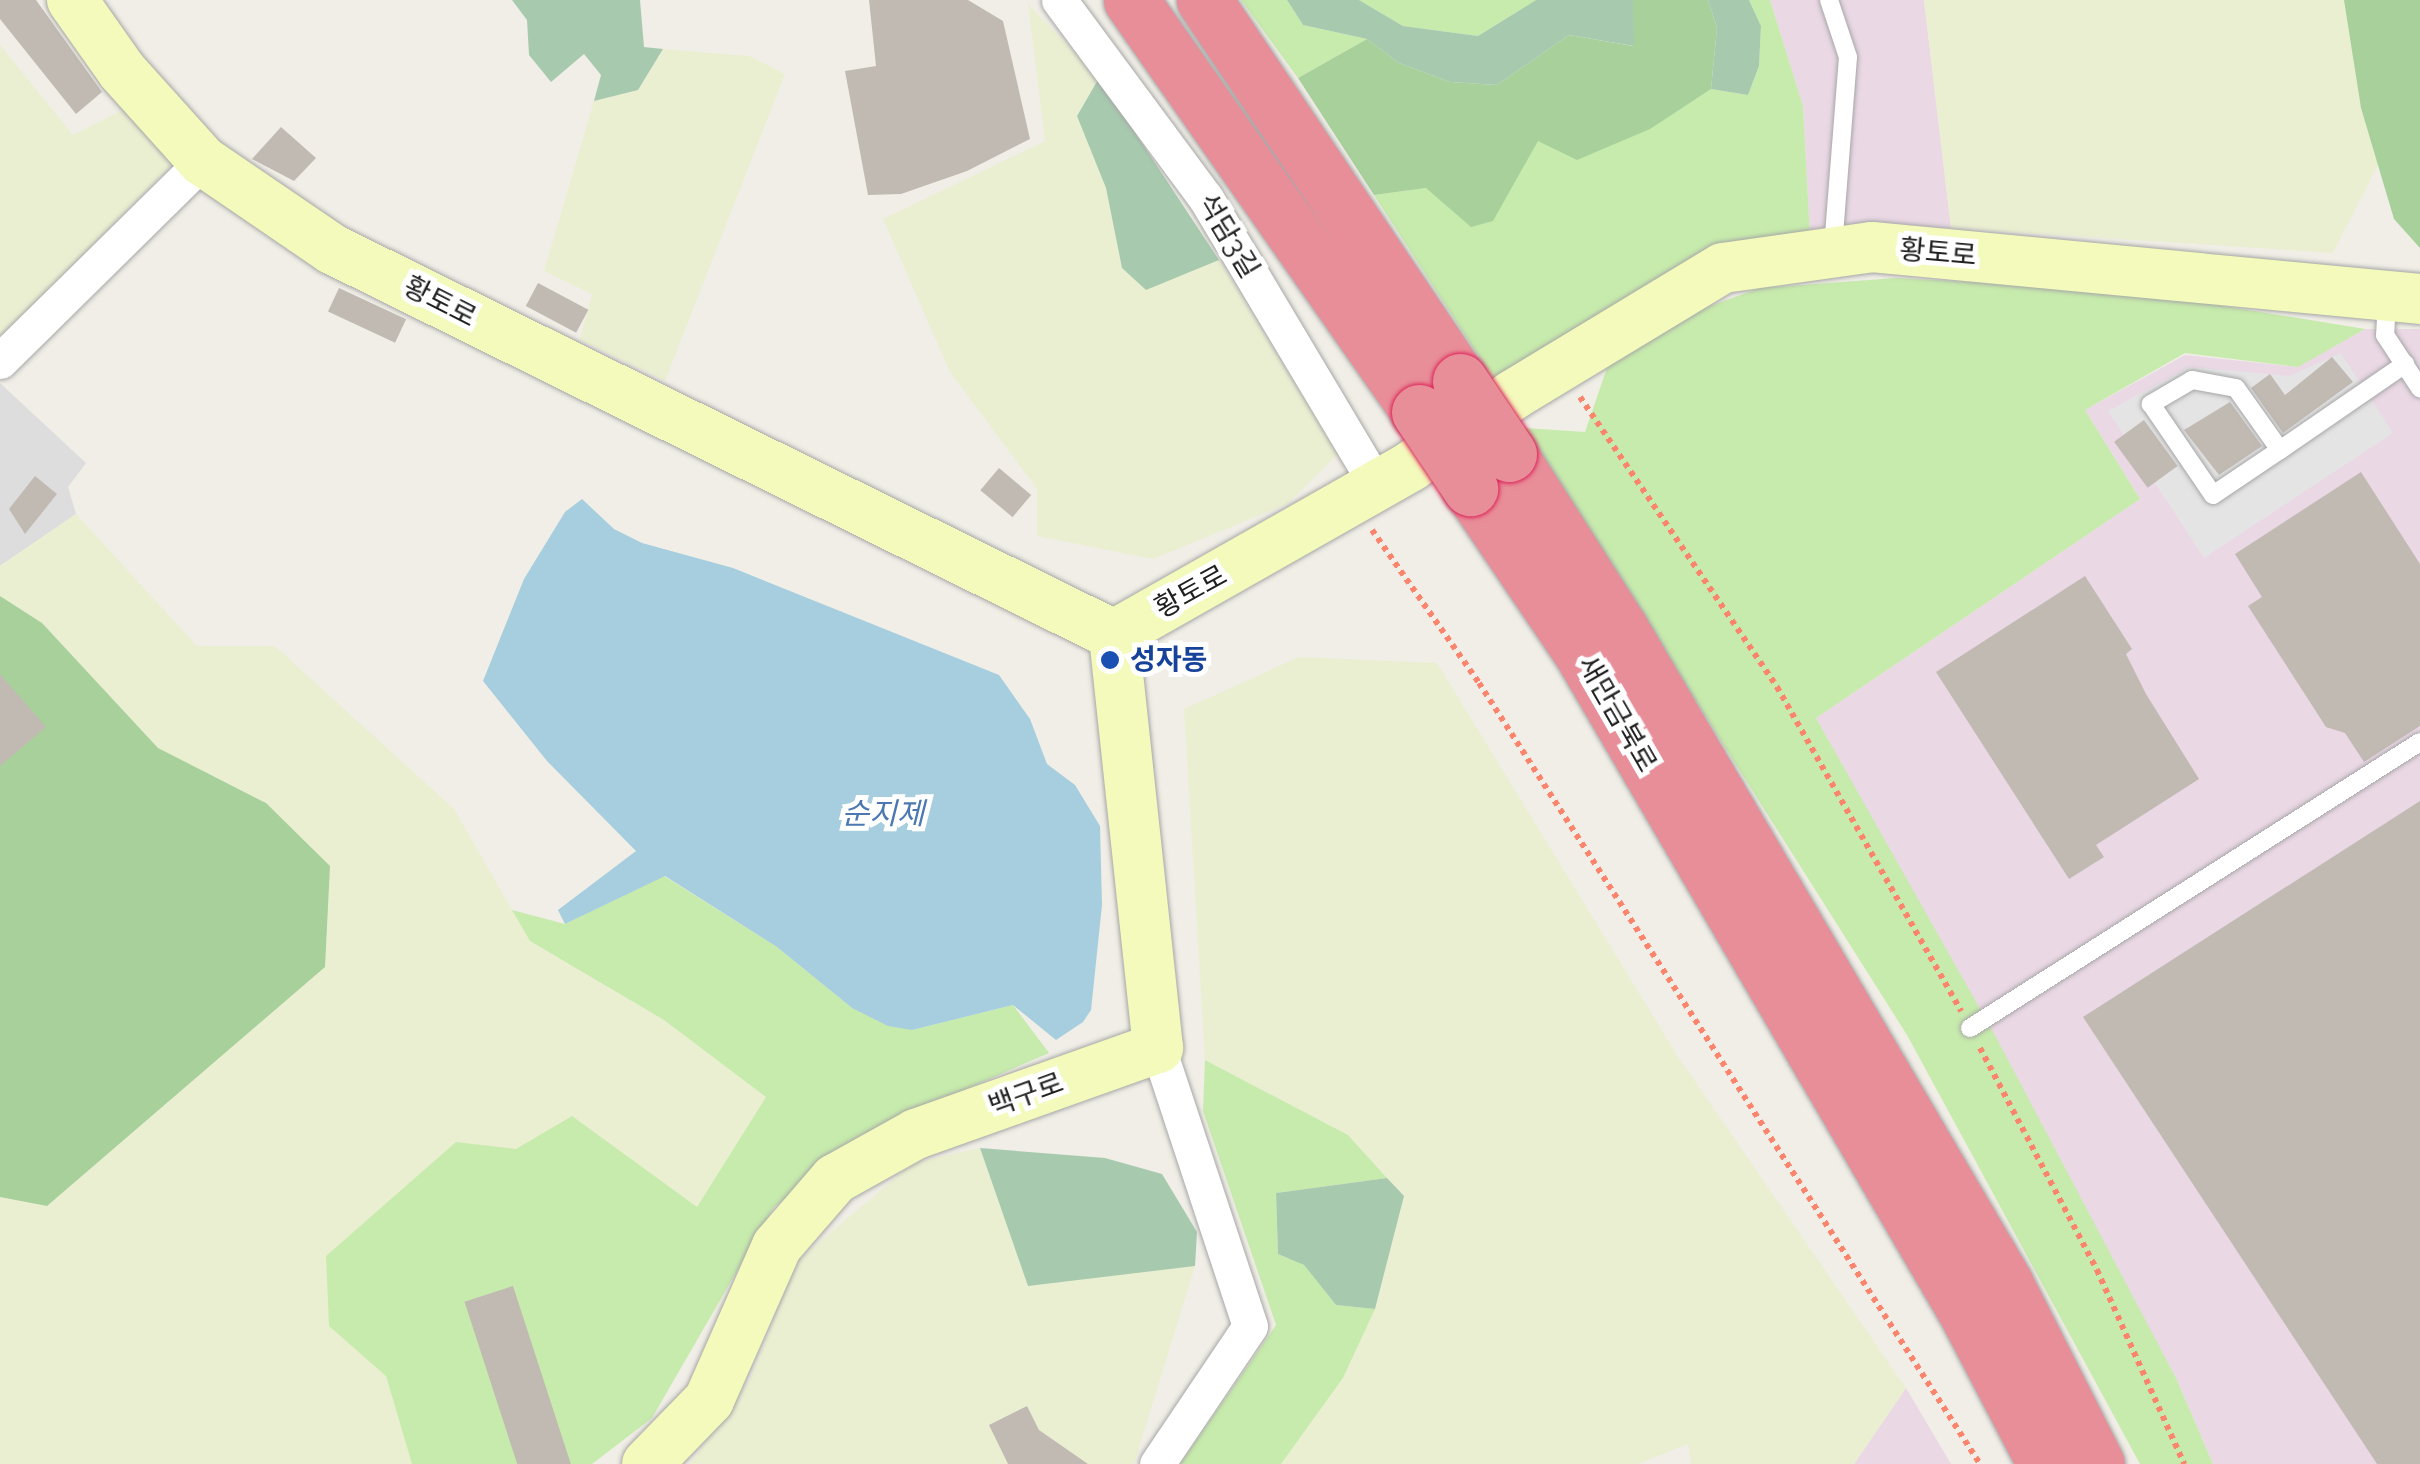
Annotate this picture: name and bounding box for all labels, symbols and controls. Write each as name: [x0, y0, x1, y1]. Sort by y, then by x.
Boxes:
street label: 석담3길: [1190, 188, 1266, 284]
street label: 황토로: [1898, 233, 1978, 273]
street label: 황토로: [398, 269, 482, 335]
street label: 황토로: [1149, 559, 1233, 625]
place label: 성자동: [1130, 643, 1207, 677]
marker: 성자동: [1099, 649, 1121, 671]
street label: 새만금북로: [1570, 650, 1664, 778]
water label: 순지제: [842, 796, 924, 832]
street label: 백구로: [984, 1066, 1068, 1124]

